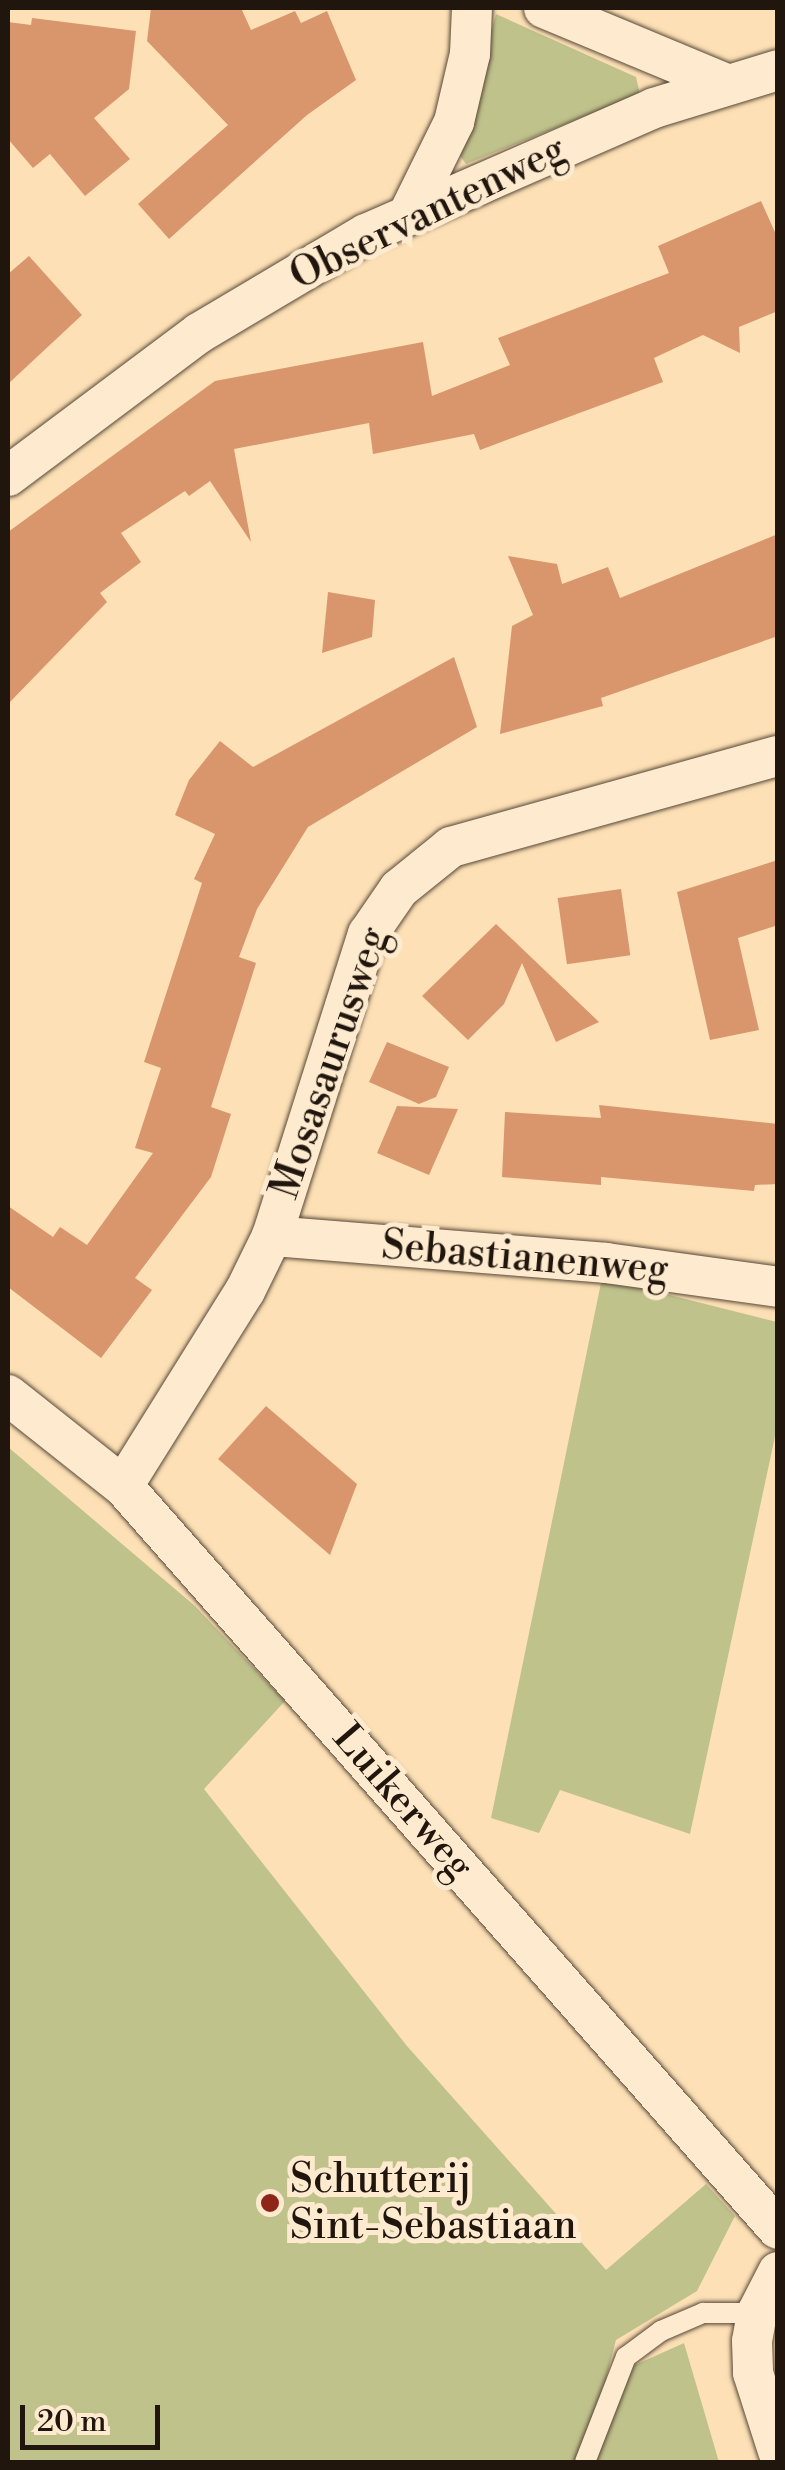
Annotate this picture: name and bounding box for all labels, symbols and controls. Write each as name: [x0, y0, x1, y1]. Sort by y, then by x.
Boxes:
street label: Observantenweg: [282, 126, 574, 300]
street label: Mosasaurusweg: [261, 921, 399, 1205]
street label: Sebastianenweg: [380, 1222, 670, 1294]
street label: Luikerweg: [322, 1714, 484, 1890]
place label: Schutterij Sint-Sebastiaan: [290, 2156, 577, 2250]
marker: Schutterij Sint-Sebastiaan: [259, 2192, 281, 2214]
scale bar: [25, 2385, 165, 2447]
text: 20 m: [37, 2403, 106, 2441]

